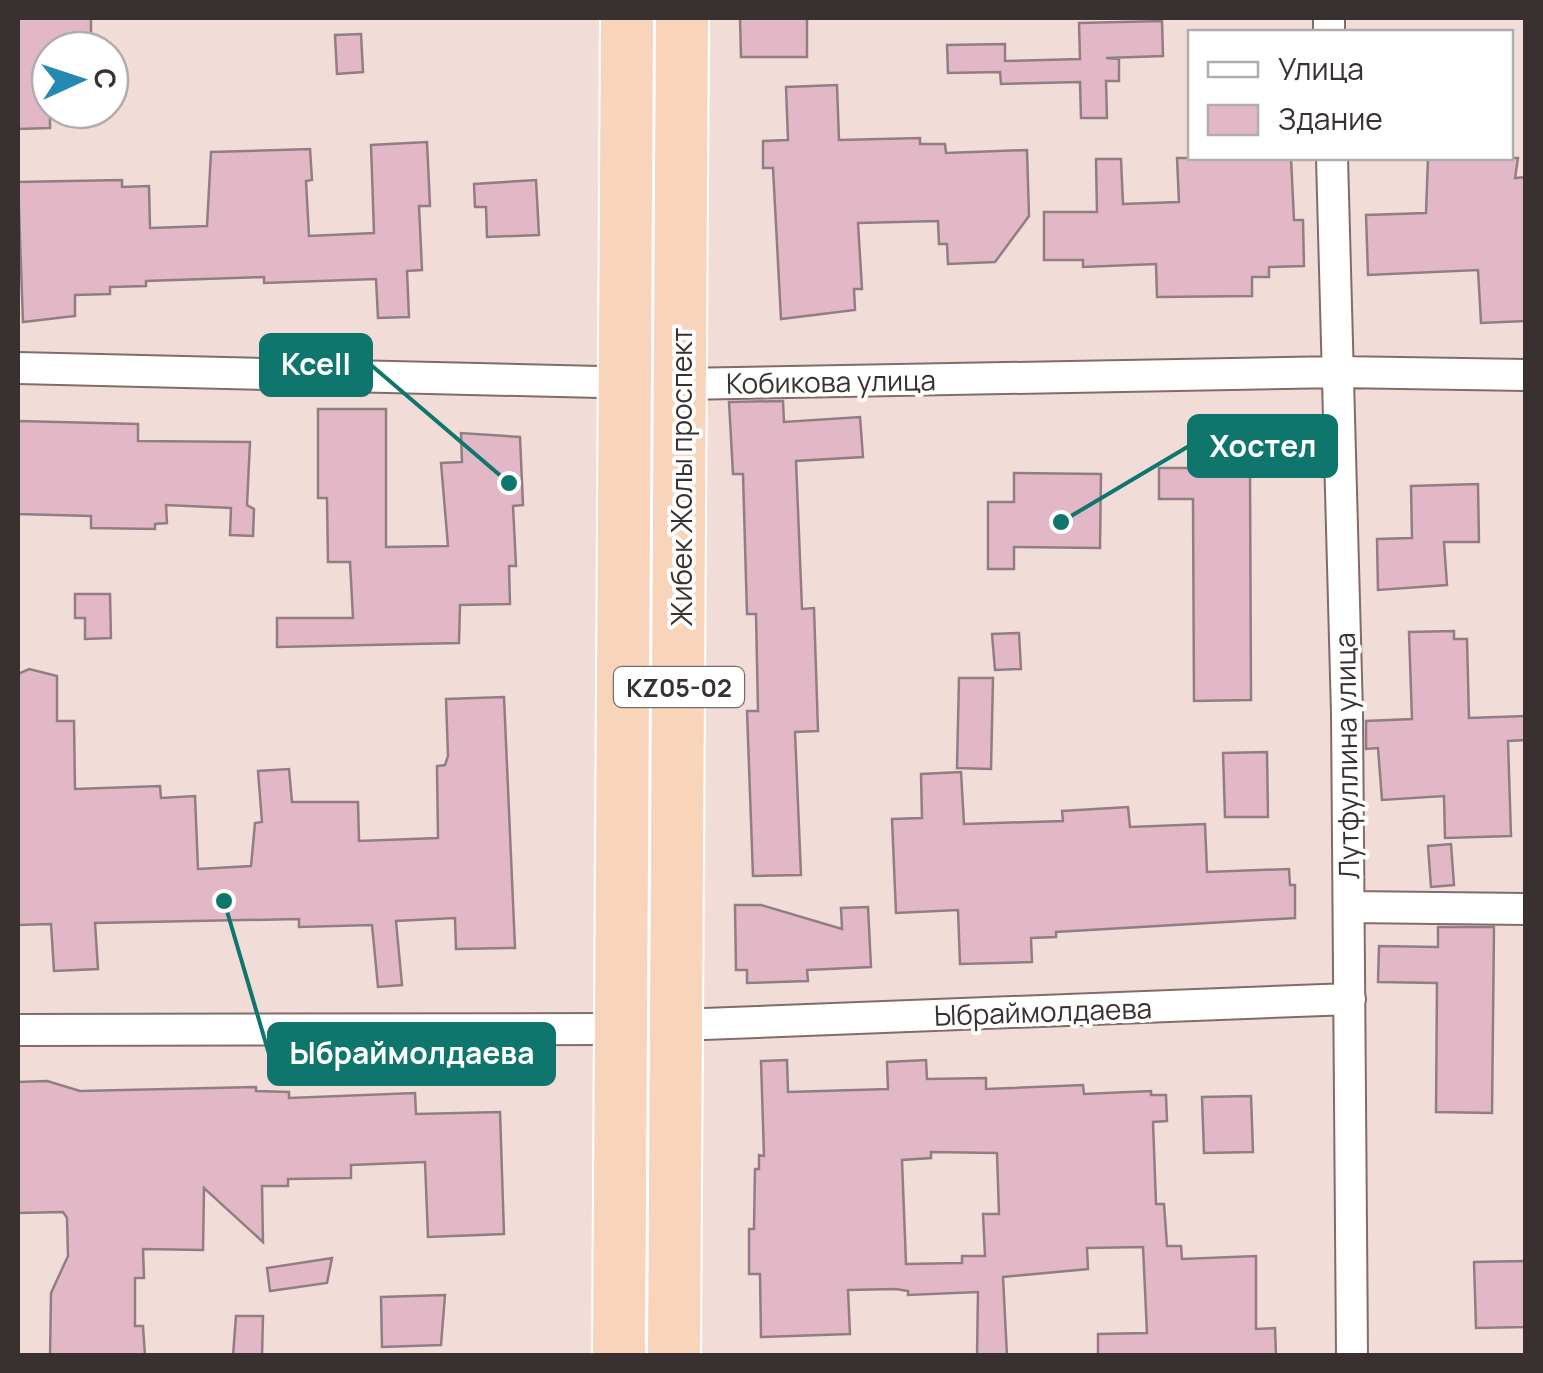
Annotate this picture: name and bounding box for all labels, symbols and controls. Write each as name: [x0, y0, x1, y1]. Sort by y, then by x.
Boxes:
north arrow: [30, 30, 130, 130]
legend: [1188, 30, 1513, 160]
text: Улица: [1278, 48, 1364, 89]
text: С: [86, 67, 125, 90]
text: Здание: [1278, 98, 1383, 139]
street label: Жибек Жолы проспект: [662, 328, 700, 626]
callout: Kcell: [261, 335, 371, 395]
text: Kcell: [281, 343, 351, 384]
street label: Кобикова улица: [726, 360, 936, 402]
callout: Хостел: [1189, 416, 1336, 476]
text: Хостел: [1210, 425, 1316, 466]
street label: Лутфуллина улица: [1325, 632, 1367, 880]
road number: KZ05-02: [614, 667, 744, 707]
street label: Ыбраймолдаева: [934, 988, 1152, 1034]
callout: Ыбраймолдаева: [269, 1024, 554, 1084]
text: Ыбраймолдаева: [290, 1032, 534, 1073]

